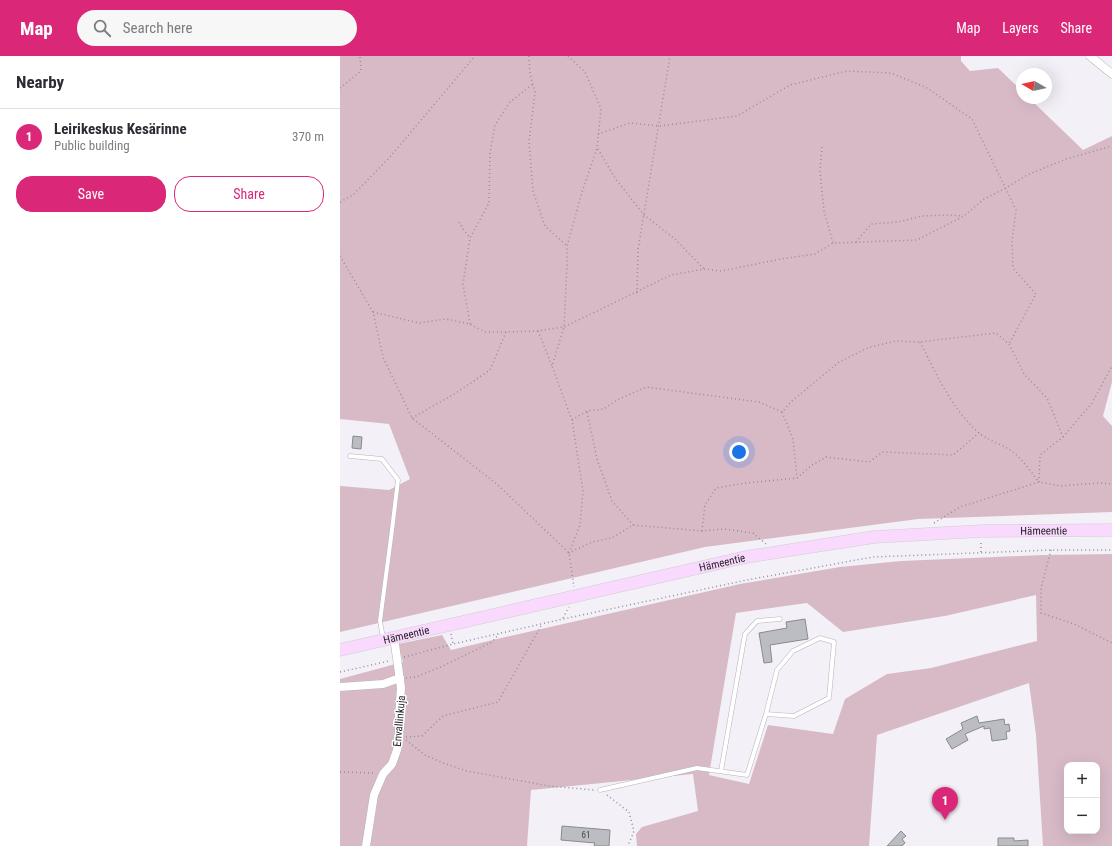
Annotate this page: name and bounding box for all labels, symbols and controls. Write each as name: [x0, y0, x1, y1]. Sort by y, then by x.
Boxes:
search box: [77, 10, 357, 46]
text: Map: [20, 17, 53, 40]
icon: search: [91, 17, 113, 39]
text: Search here: [123, 19, 193, 37]
text: Map: [956, 20, 980, 36]
text: Layers: [1002, 20, 1039, 36]
text: Share: [1061, 20, 1092, 36]
north arrow: [1016, 68, 1052, 104]
text: Nearby: [16, 72, 64, 92]
text: Leirikeskus Kesärinne: [54, 120, 187, 138]
text: 1: [26, 129, 32, 144]
text: 370 m: [292, 129, 324, 144]
text: Public building: [54, 138, 130, 153]
button: Save: [16, 176, 166, 212]
button: Share: [174, 176, 324, 212]
your location: [729, 442, 749, 462]
street label: Hämeentie: [1020, 524, 1067, 538]
street label: Hämeentie: [698, 551, 747, 575]
street label: Hämeentie: [382, 624, 431, 647]
street label: Envallinkuja: [391, 695, 408, 747]
map controls: [1064, 762, 1100, 834]
button: +: [1064, 762, 1100, 798]
pin: 1: [932, 787, 958, 820]
button: −: [1064, 798, 1100, 834]
house number: 61: [582, 830, 590, 840]

